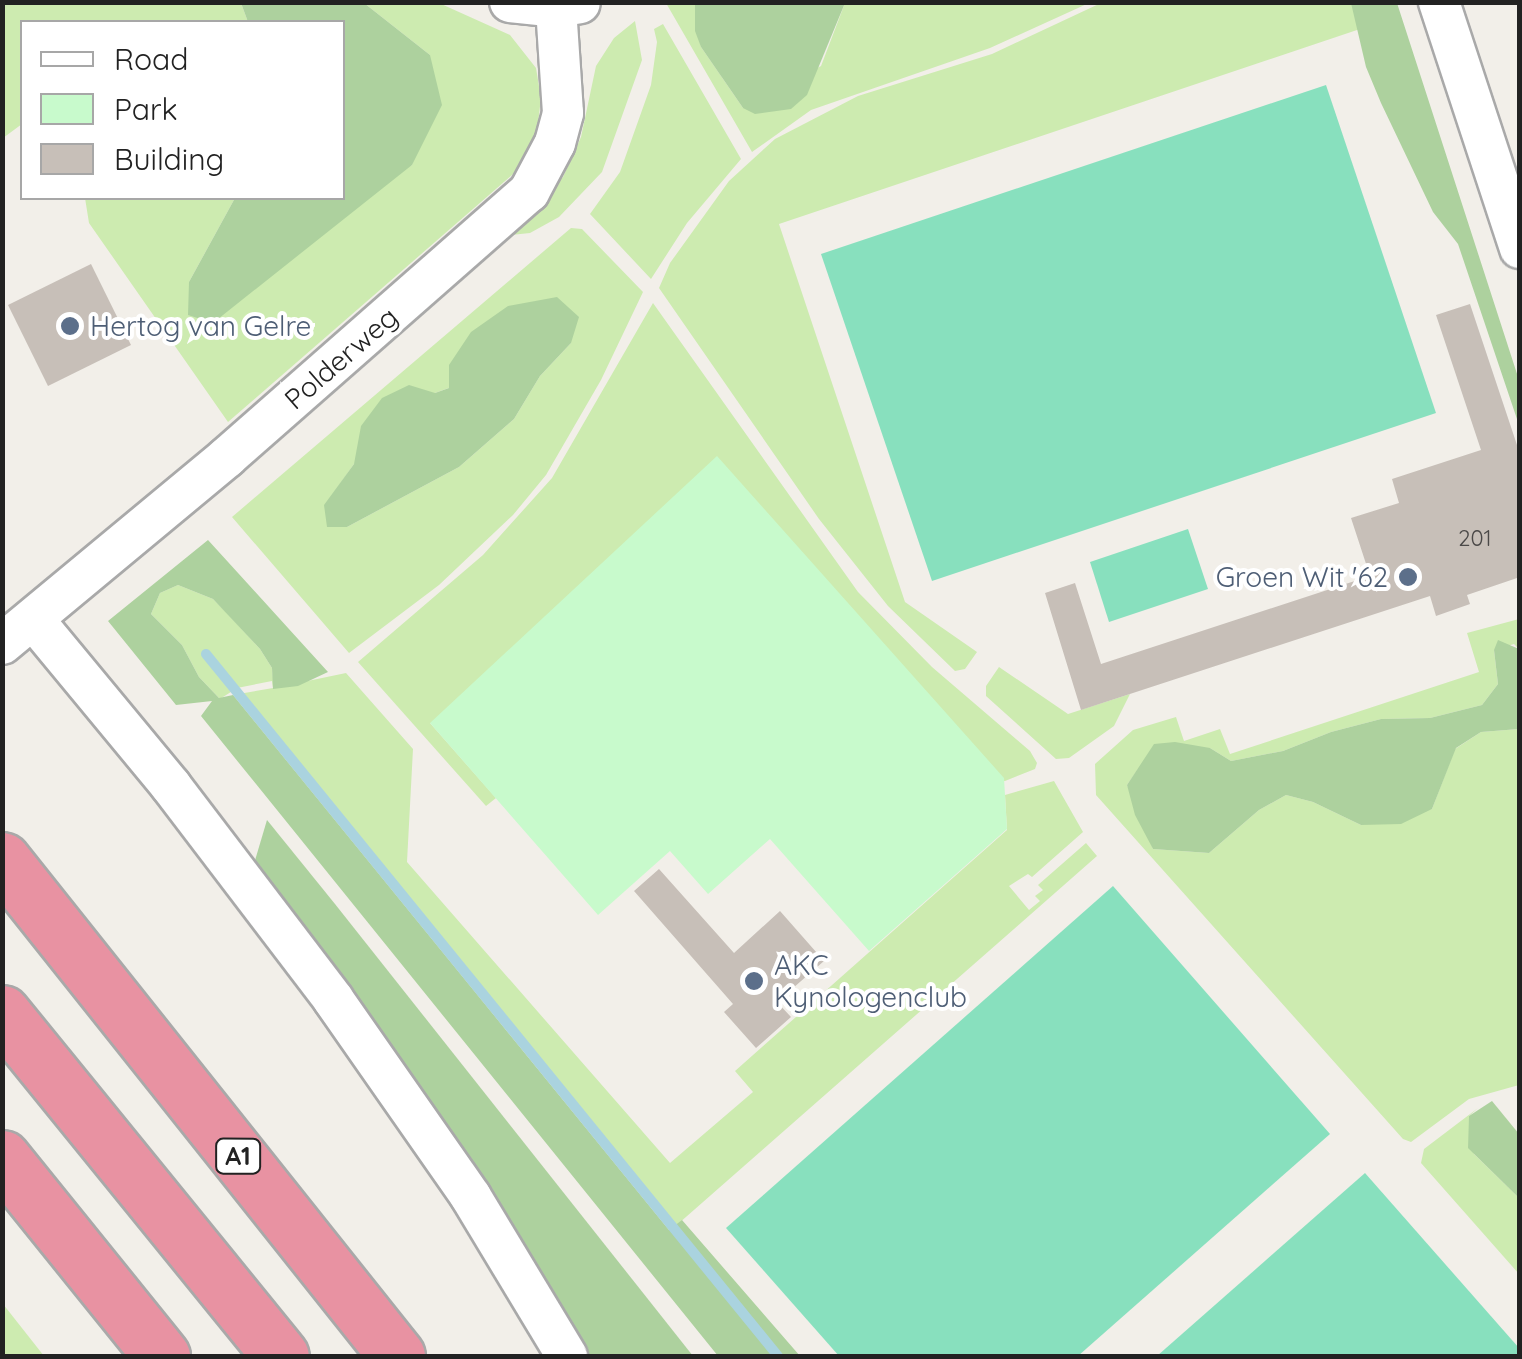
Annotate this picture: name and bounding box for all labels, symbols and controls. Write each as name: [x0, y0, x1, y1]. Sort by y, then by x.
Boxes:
legend: [20, 20, 345, 200]
text: Road: [114, 40, 188, 78]
text: Park: [114, 90, 178, 128]
text: Building: [114, 140, 224, 178]
street label: Polderweg: [278, 300, 404, 416]
place label: Hertog van Gelre: [90, 309, 311, 343]
marker: Hertog van Gelre: [59, 315, 81, 337]
house number: 201: [1458, 526, 1492, 552]
place label: Groen Wit '62: [1216, 560, 1388, 594]
marker: Groen Wit '62: [1397, 566, 1419, 588]
place label: AKC Kynologenclub: [774, 948, 967, 1014]
marker: AKC Kynologenclub: [743, 970, 765, 992]
road number: A1: [213, 1136, 263, 1176]

